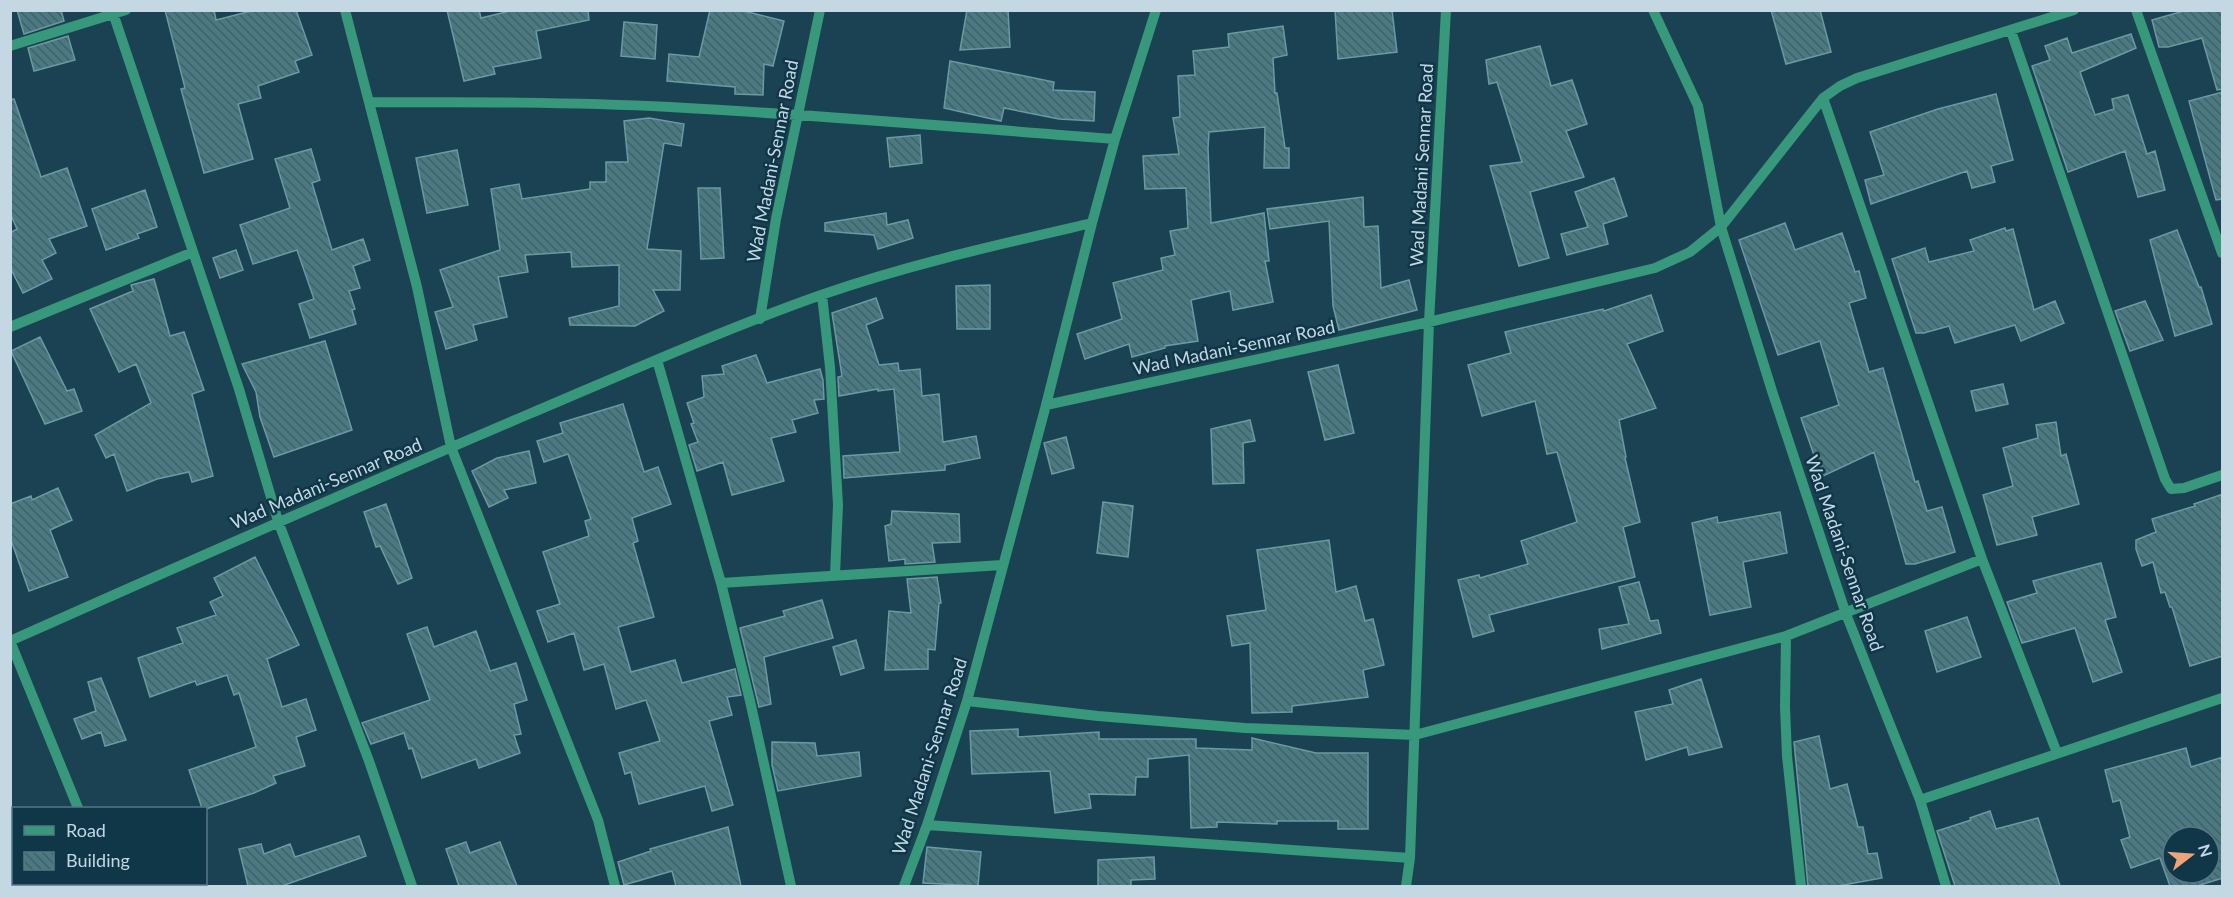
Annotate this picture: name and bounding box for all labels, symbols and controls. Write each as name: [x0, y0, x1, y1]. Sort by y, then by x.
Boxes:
street label: Wad Madani-Sennar Road: [742, 58, 802, 264]
street label: Wad Madani Sennar Road: [1405, 63, 1437, 267]
street label: Wad Madani-Sennar Road: [1131, 315, 1337, 379]
street label: Wad Madani-Sennar Road: [227, 433, 425, 533]
street label: Wad Madani-Sennar Road: [1801, 452, 1889, 654]
street label: Wad Madani-Sennar Road: [887, 655, 971, 857]
legend: [12, 807, 207, 885]
text: Road: [66, 819, 106, 841]
north arrow: [2161, 825, 2221, 885]
text: N: [2195, 842, 2217, 859]
text: Building: [66, 849, 130, 871]

